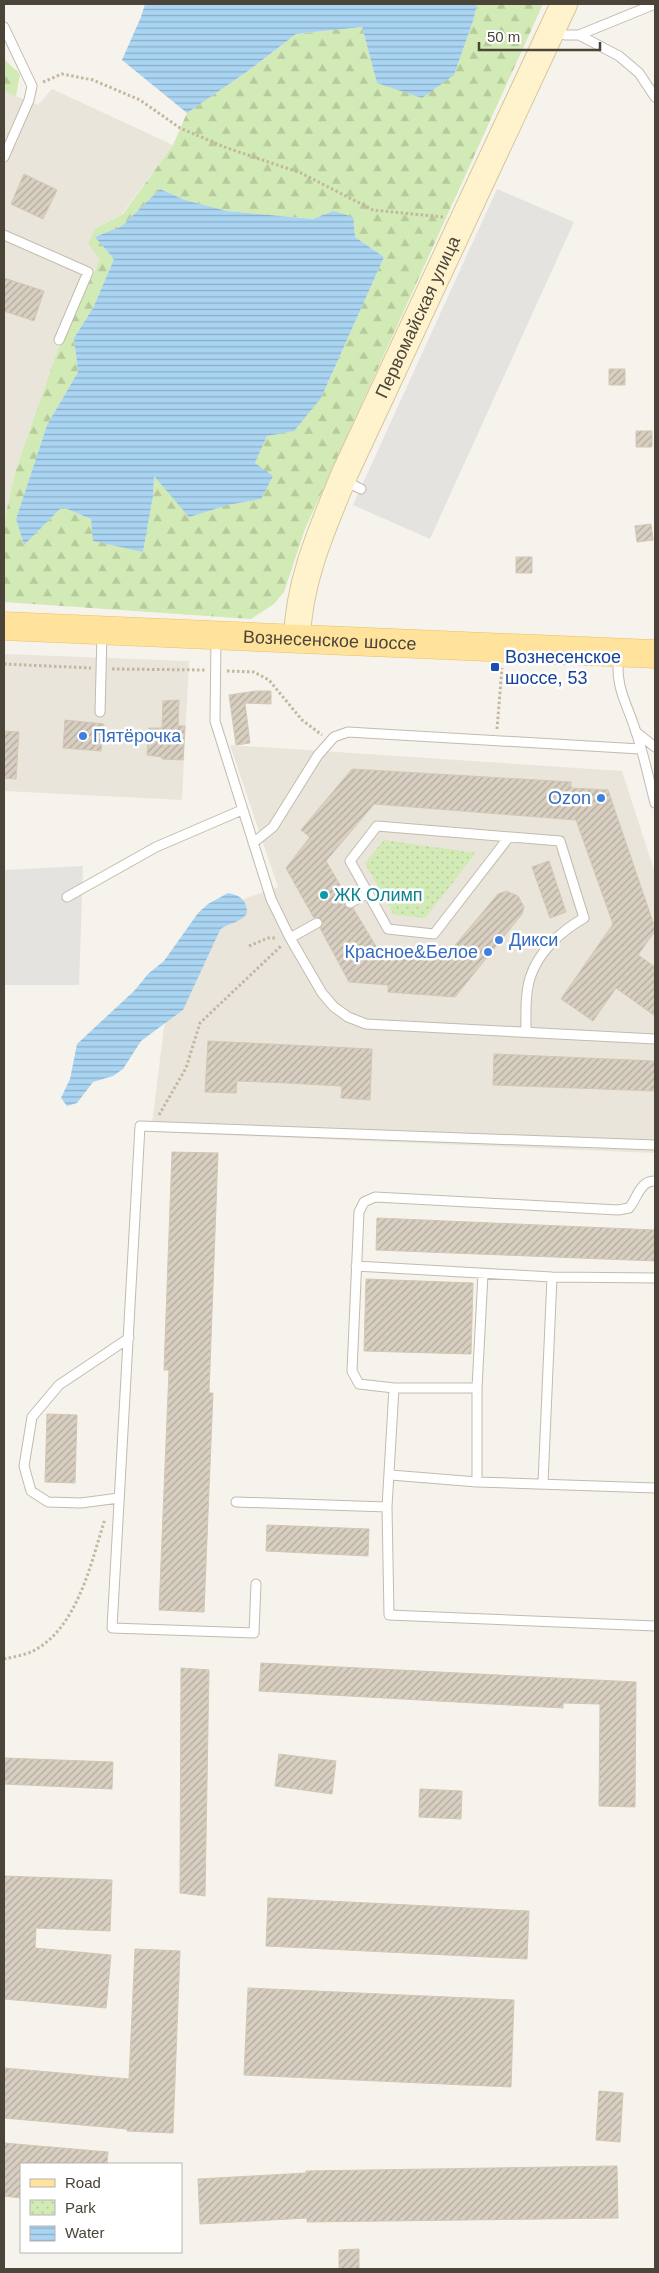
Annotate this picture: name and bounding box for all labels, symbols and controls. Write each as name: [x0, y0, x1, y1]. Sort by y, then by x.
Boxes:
scale bar: [479, 20, 600, 52]
text: 50 m: [487, 28, 520, 45]
street label: Первомайская улица: [371, 232, 465, 401]
street label: Вознесенское шоссе: [243, 627, 417, 654]
place label: Вознесенское шоссе, 53: [505, 647, 621, 688]
marker: Вознесенское шоссе, 53: [489, 661, 501, 673]
place label: Пятёрочка: [93, 726, 182, 746]
marker: Пятёрочка: [77, 730, 89, 742]
place label: Ozon: [548, 788, 591, 808]
marker: Ozon: [595, 792, 607, 804]
place label: ЖК Олимп: [334, 885, 423, 905]
marker: ЖК Олимп: [318, 889, 330, 901]
place label: Дикси: [509, 930, 558, 950]
marker: Дикси: [493, 934, 505, 946]
place label: Красное&Белое: [345, 942, 478, 962]
marker: Красное&Белое: [482, 946, 494, 958]
legend: [20, 2163, 182, 2253]
text: Road: [65, 2174, 101, 2191]
text: Park: [65, 2199, 96, 2216]
text: Water: [65, 2224, 104, 2241]

